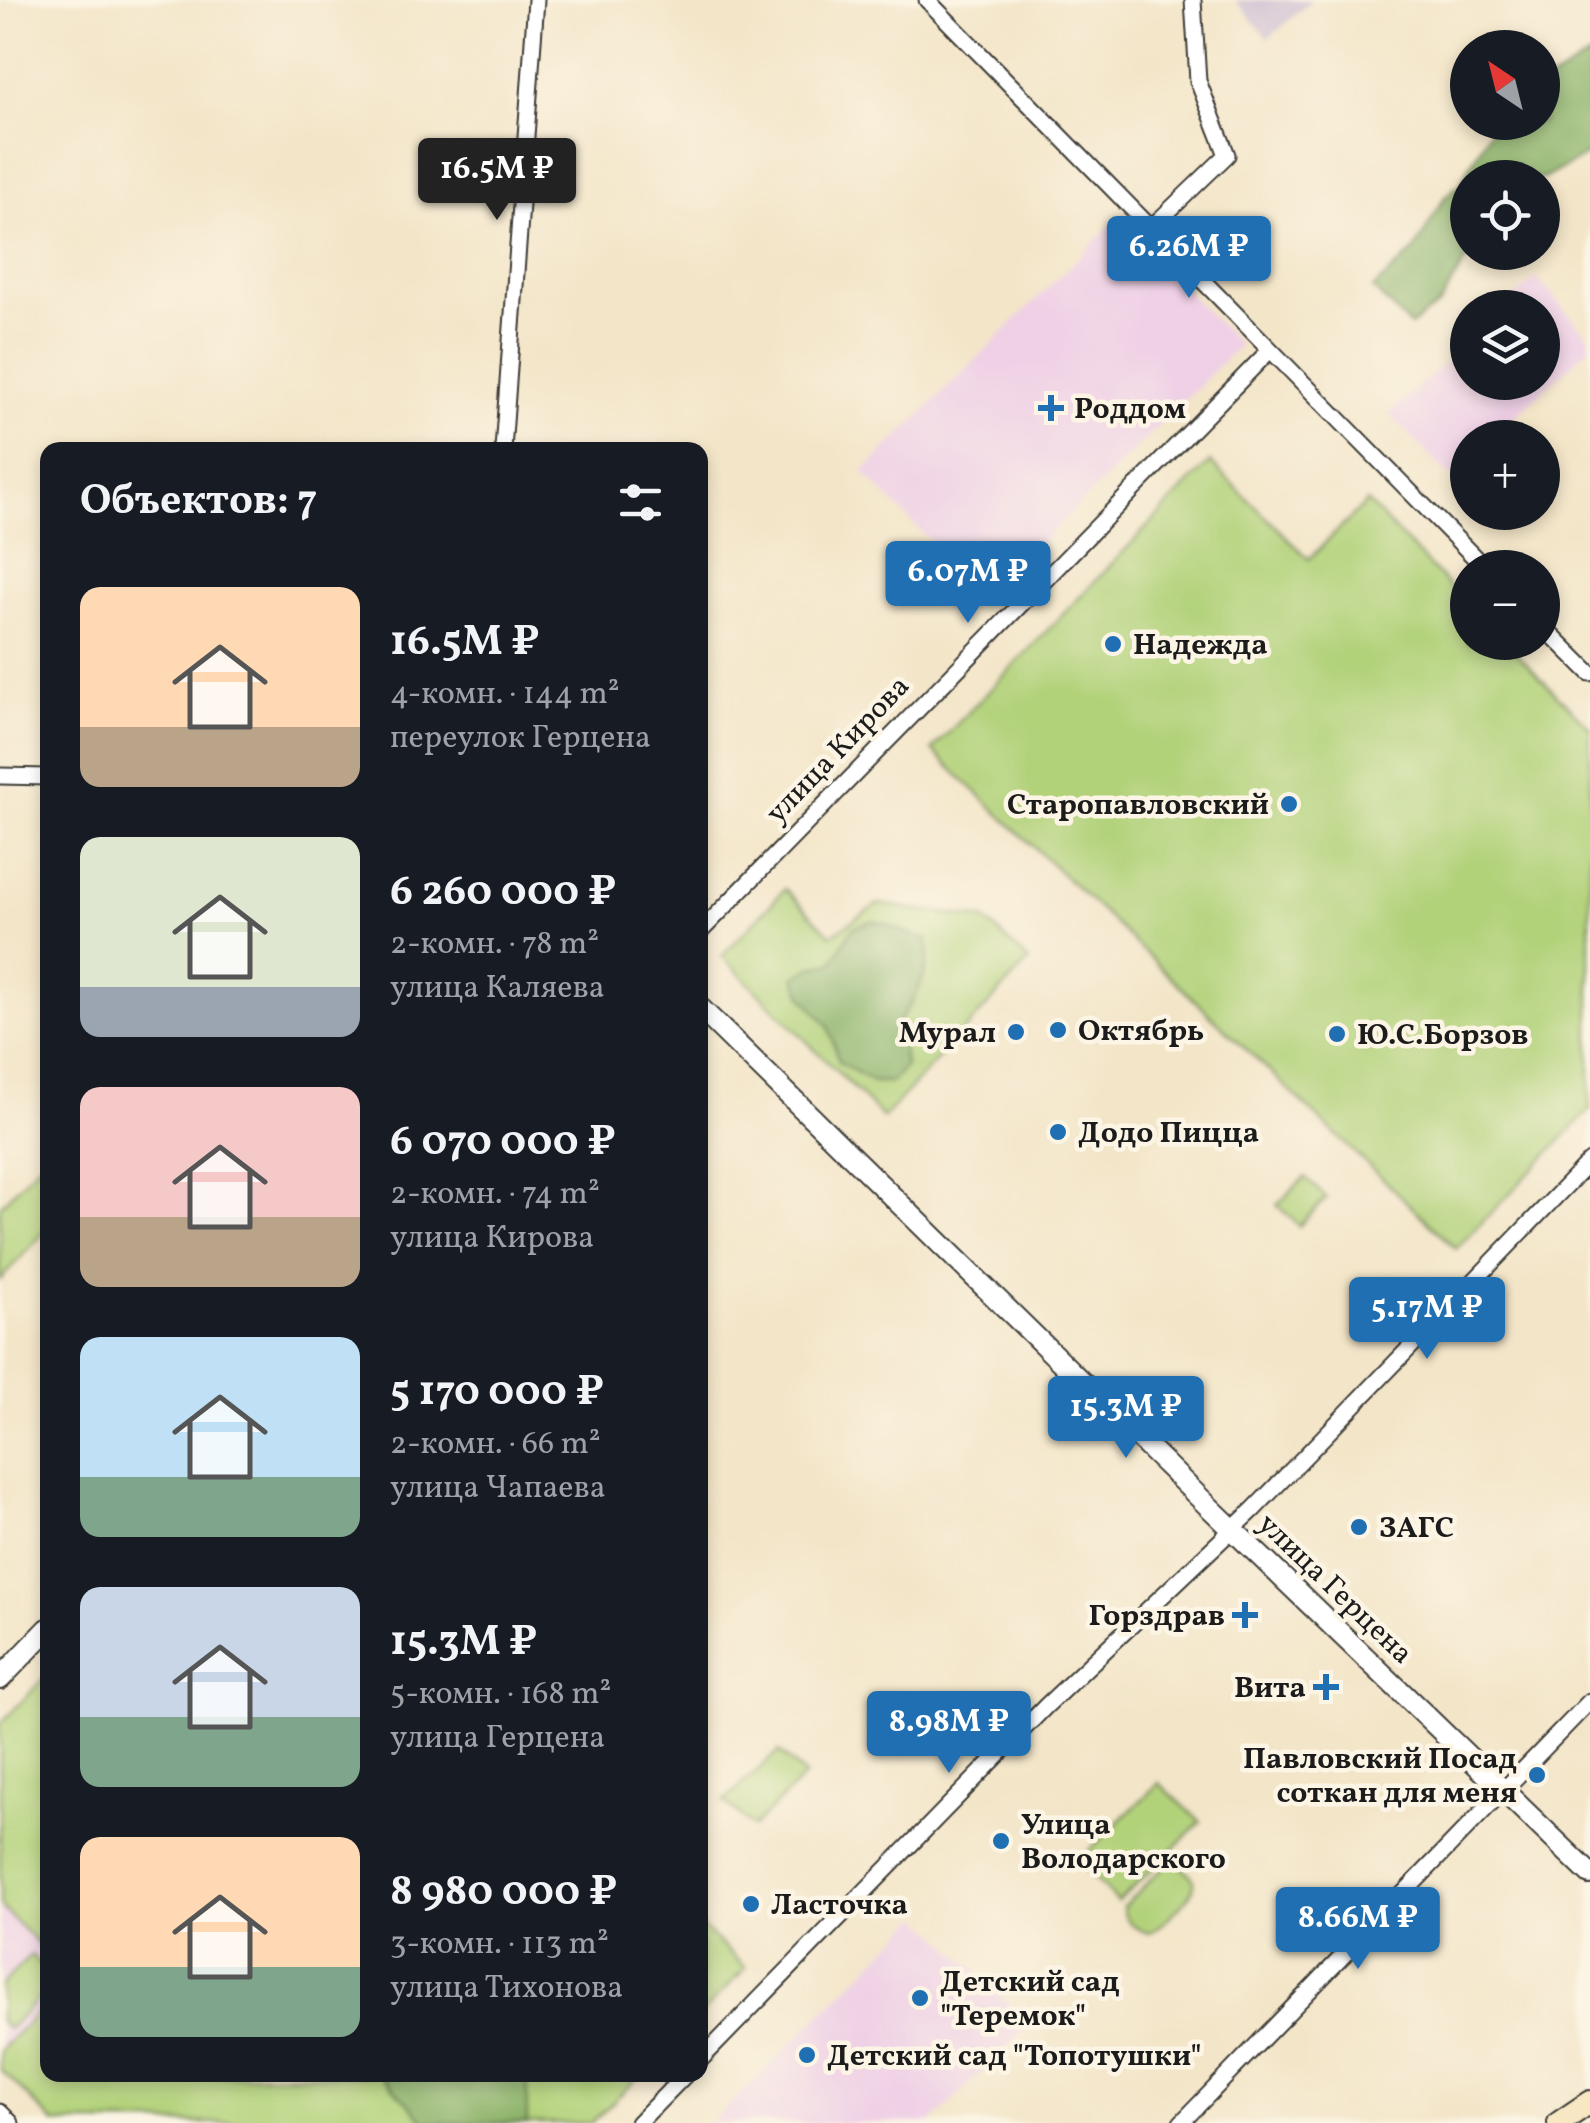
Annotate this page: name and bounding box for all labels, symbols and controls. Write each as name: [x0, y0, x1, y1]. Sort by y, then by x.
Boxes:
north arrow: [1450, 30, 1560, 140]
map controls: [1450, 30, 1560, 660]
pin: 16.5M ₽: [405, 138, 589, 223]
text: 16.5M ₽: [440, 148, 554, 192]
button: locate: [1450, 160, 1560, 270]
pin: 6.26M ₽: [1097, 216, 1281, 301]
text: 6.26M ₽: [1129, 226, 1249, 270]
button: layers: [1450, 290, 1560, 400]
place label: Роддом: [1074, 389, 1186, 431]
marker: Роддом: [1038, 395, 1064, 421]
button: +: [1450, 420, 1560, 530]
text: Объектов: 7: [80, 473, 317, 532]
icon: filters: [613, 475, 668, 530]
pin: 6.07M ₽: [876, 541, 1060, 626]
button: −: [1450, 550, 1560, 660]
text: 6.07M ₽: [908, 551, 1028, 595]
text: 16.5M ₽: [390, 614, 539, 673]
place label: Надежда: [1133, 625, 1268, 667]
icon: home: [160, 627, 280, 747]
marker: Надежда: [1102, 633, 1124, 655]
street label: улица Кирова: [757, 667, 920, 834]
text: 4-комн. · 144 m²: [390, 673, 620, 717]
text: переулок Герцена: [390, 717, 651, 761]
place label: Старопавловский: [1007, 785, 1269, 827]
marker: Старопавловский: [1278, 793, 1300, 815]
text: 6 260 000 ₽: [390, 864, 616, 923]
icon: home: [160, 877, 280, 997]
text: 2-комн. · 78 m²: [390, 923, 599, 967]
text: улица Каляева: [390, 967, 605, 1011]
place label: Октябрь: [1078, 1011, 1204, 1053]
place label: Мурал: [899, 1013, 996, 1055]
place label: Ю.С.Борзов: [1357, 1015, 1528, 1057]
marker: Октябрь: [1047, 1019, 1069, 1041]
marker: Мурал: [1005, 1021, 1027, 1043]
marker: Ю.С.Борзов: [1326, 1023, 1348, 1045]
place label: Додо Пицца: [1078, 1113, 1259, 1155]
text: 6 070 000 ₽: [390, 1114, 616, 1173]
marker: Додо Пицца: [1047, 1121, 1069, 1143]
icon: home: [160, 1127, 280, 1247]
text: 2-комн. · 74 m²: [390, 1173, 600, 1217]
text: улица Кирова: [390, 1217, 594, 1261]
pin: 5.17M ₽: [1335, 1277, 1519, 1362]
text: 5.17M ₽: [1371, 1287, 1483, 1331]
text: 5 170 000 ₽: [390, 1364, 604, 1423]
pin: 15.3M ₽: [1034, 1376, 1218, 1461]
icon: home: [160, 1377, 280, 1497]
text: 15.3M ₽: [1070, 1386, 1182, 1430]
text: 2-комн. · 66 m²: [390, 1423, 601, 1467]
text: улица Чапаева: [390, 1467, 606, 1511]
street label: улица Герцена: [1247, 1504, 1422, 1675]
place label: ЗАГС: [1379, 1508, 1454, 1550]
marker: ЗАГС: [1348, 1516, 1370, 1538]
place label: Горздрав: [1088, 1596, 1225, 1638]
marker: Горздрав: [1234, 1604, 1256, 1626]
text: 15.3M ₽: [390, 1614, 537, 1673]
icon: home: [160, 1627, 280, 1747]
place label: Вита: [1234, 1668, 1306, 1710]
text: 5-комн. · 168 m²: [390, 1673, 611, 1717]
marker: Вита: [1315, 1676, 1337, 1698]
pin: 8.98M ₽: [857, 1691, 1041, 1776]
text: 8.98M ₽: [889, 1701, 1009, 1745]
text: улица Герцена: [390, 1717, 605, 1761]
place label: Павловский Посад соткан для меня: [1243, 1739, 1517, 1815]
marker: Павловский Посад соткан для меня: [1526, 1764, 1548, 1786]
place label: Улица Володарского: [1021, 1805, 1226, 1881]
marker: Улица Володарского: [990, 1830, 1012, 1852]
text: 8 980 000 ₽: [390, 1864, 617, 1923]
icon: home: [160, 1877, 280, 1997]
place label: Ласточка: [771, 1885, 908, 1927]
pin: 8.66M ₽: [1266, 1887, 1450, 1972]
marker: Ласточка: [740, 1893, 762, 1915]
text: 8.66M ₽: [1298, 1897, 1418, 1941]
text: 3-комн. · 113 m²: [390, 1923, 609, 1967]
place label: Детский сад "Теремок": [940, 1962, 1120, 2038]
text: улица Тихонова: [390, 1967, 623, 2011]
marker: Детский сад "Теремок": [909, 1987, 931, 2009]
place label: Детский сад "Топотушки": [827, 2036, 1202, 2078]
marker: Детский сад "Топотушки": [796, 2044, 818, 2066]

